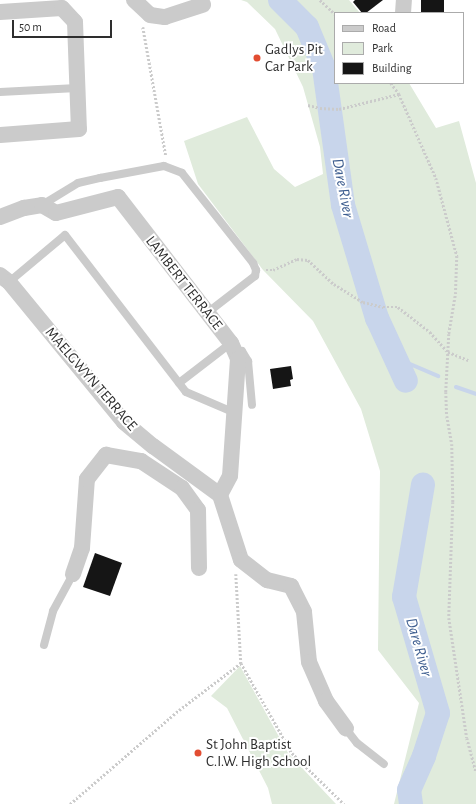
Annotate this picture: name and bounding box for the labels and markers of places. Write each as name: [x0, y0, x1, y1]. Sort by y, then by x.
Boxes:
place label: Gadlys Pit Car Park: [265, 40, 323, 75]
marker: Gadlys Pit Car Park: [252, 53, 262, 63]
place label: St John Baptist C.I.W. High School: [206, 735, 311, 770]
marker: St John Baptist C.I.W. High School: [193, 748, 203, 758]

